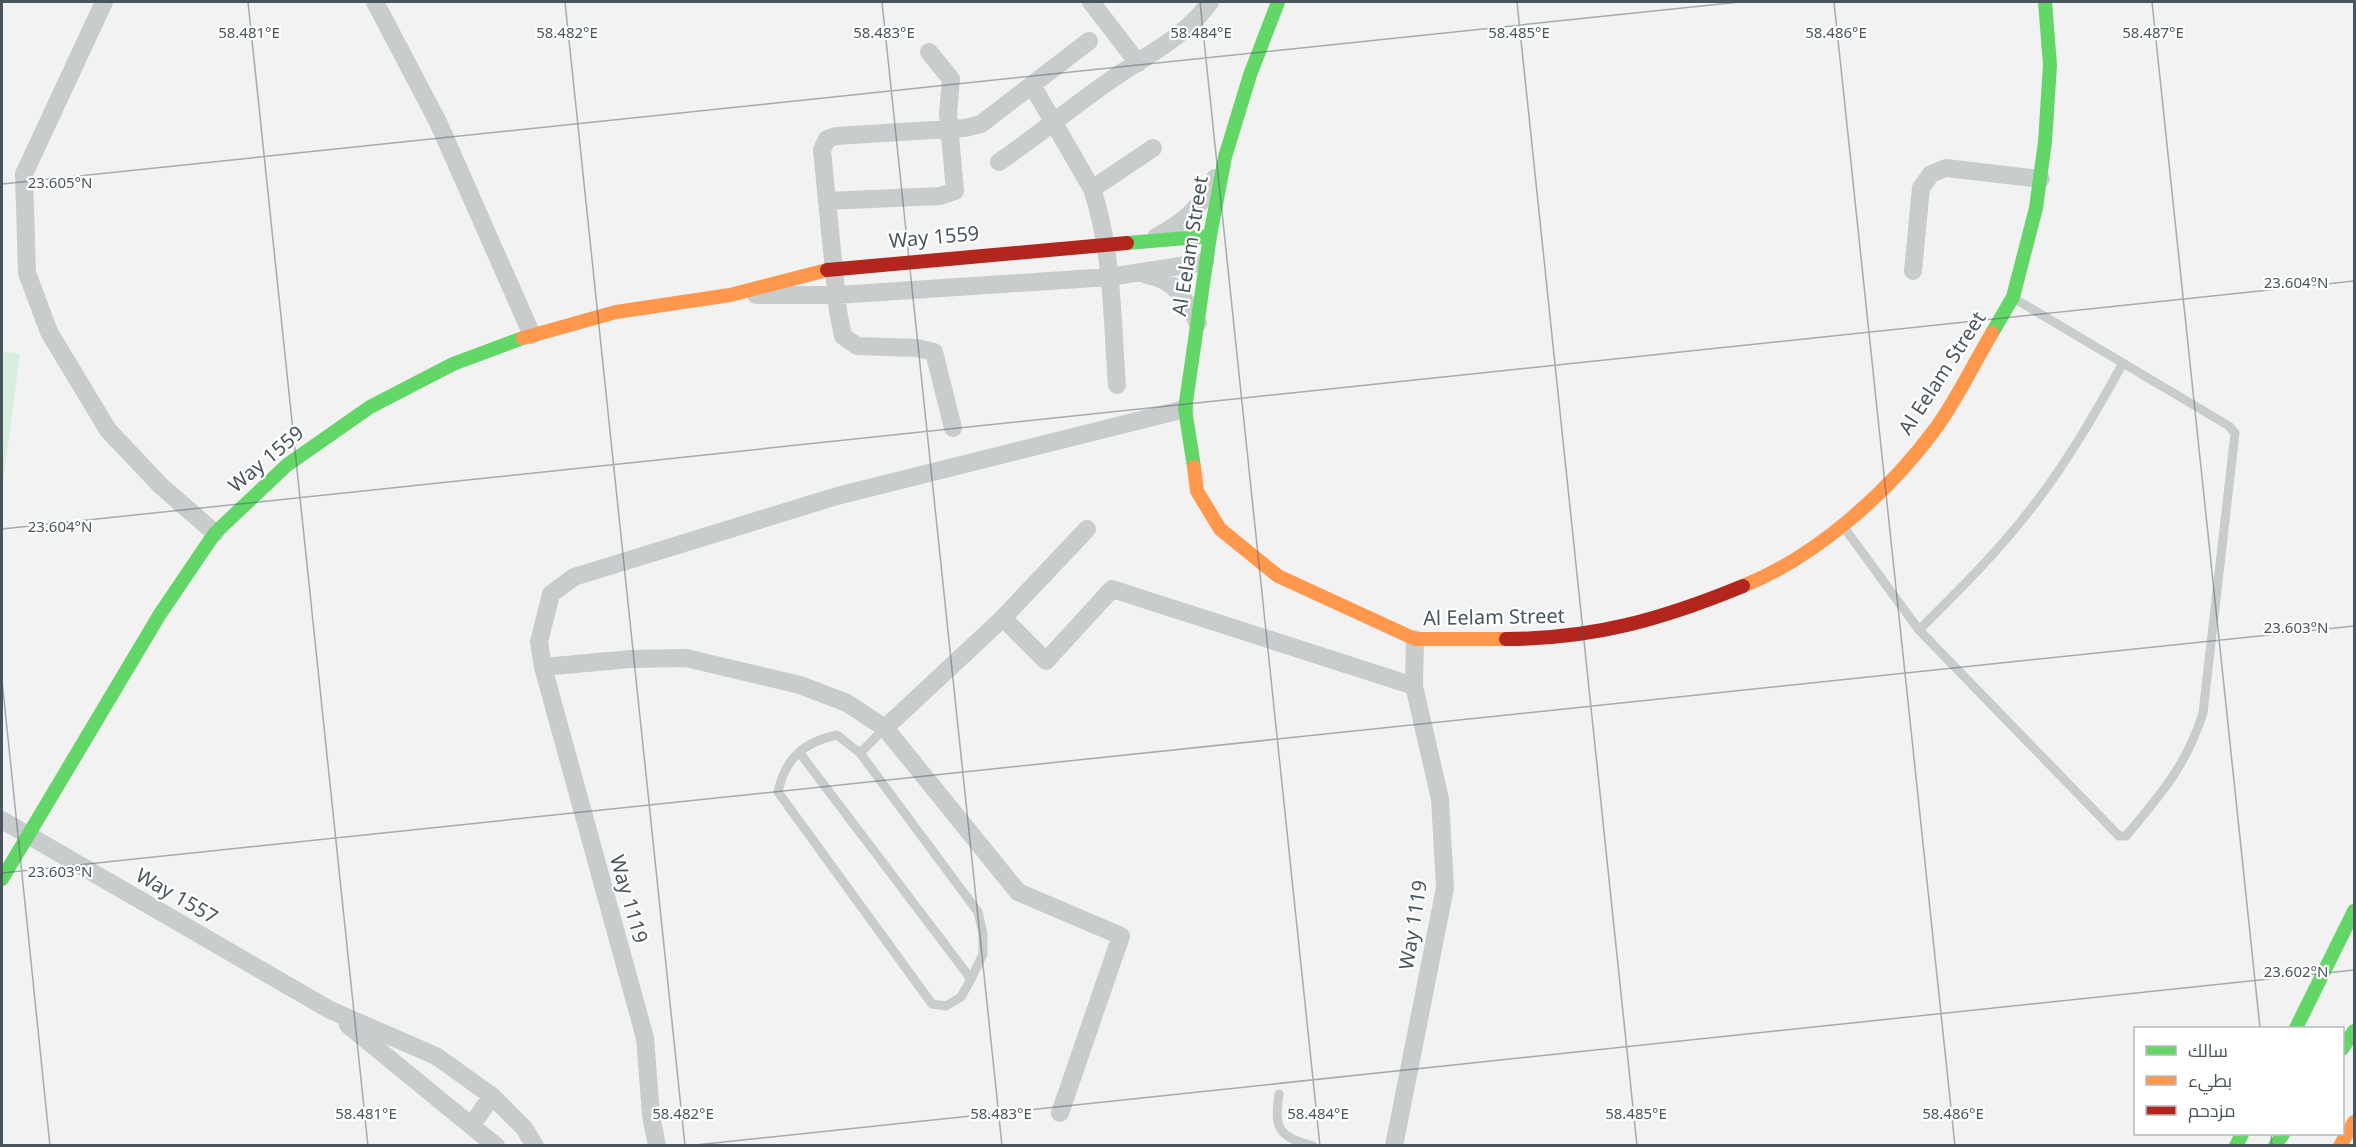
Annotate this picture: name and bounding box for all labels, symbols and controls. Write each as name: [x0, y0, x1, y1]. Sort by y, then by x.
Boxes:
text: 58.481°E: [218, 22, 280, 42]
text: 58.482°E: [536, 22, 598, 42]
text: 58.483°E: [853, 22, 915, 42]
text: 58.484°E: [1170, 22, 1232, 42]
text: 58.485°E: [1488, 22, 1550, 42]
text: 58.486°E: [1805, 22, 1867, 42]
text: 58.487°E: [2122, 22, 2184, 42]
text: 23.605°N: [28, 172, 92, 192]
street label: Al Eelam Street: [1165, 174, 1214, 318]
street label: Way 1559: [888, 219, 980, 254]
text: 23.604°N: [2264, 272, 2328, 292]
street label: Al Eelam Street: [1892, 306, 1991, 439]
street label: Way 1559: [222, 419, 309, 498]
text: 23.604°N: [28, 516, 92, 536]
street label: Al Eelam Street: [1423, 602, 1565, 631]
text: 23.603°N: [2264, 617, 2328, 637]
street label: Way 1119: [604, 852, 655, 946]
text: 23.603°N: [28, 861, 92, 881]
street label: Way 1557: [131, 861, 223, 930]
street label: Way 1119: [1392, 878, 1433, 972]
text: 23.602°N: [2264, 961, 2328, 981]
legend: [2134, 1027, 2344, 1135]
text: سالك: [2188, 1038, 2228, 1062]
text: بطيء: [2188, 1068, 2232, 1095]
text: مزدحم: [2188, 1098, 2236, 1123]
text: 58.481°E: [335, 1103, 397, 1123]
text: 58.482°E: [652, 1103, 714, 1123]
text: 58.483°E: [970, 1103, 1032, 1123]
text: 58.484°E: [1287, 1103, 1349, 1123]
text: 58.485°E: [1605, 1103, 1667, 1123]
text: 58.486°E: [1922, 1103, 1984, 1123]

